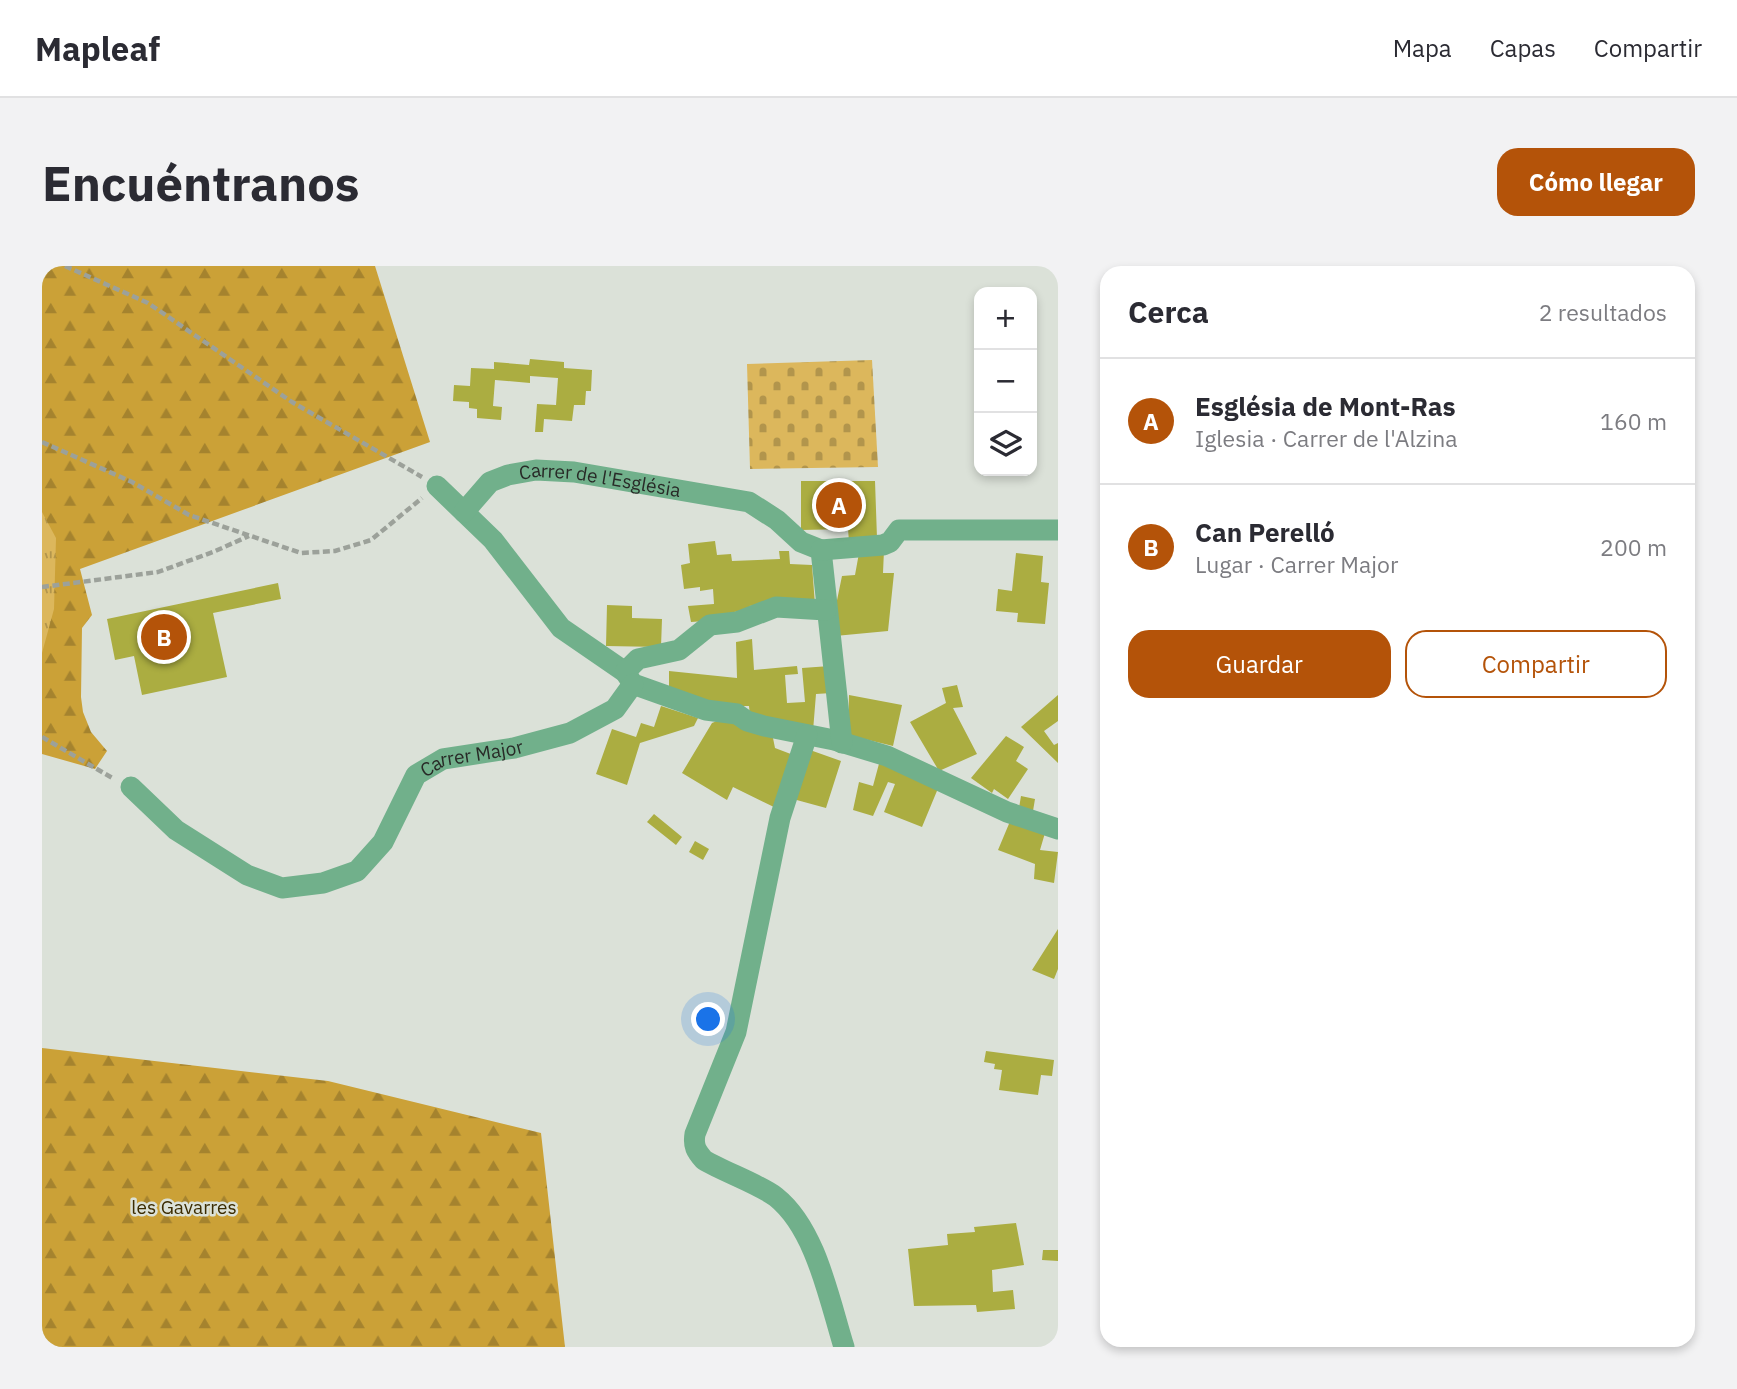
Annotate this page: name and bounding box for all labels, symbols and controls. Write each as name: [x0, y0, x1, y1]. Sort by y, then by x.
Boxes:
text: Mapleaf: [35, 27, 160, 70]
text: Mapa: [1393, 32, 1452, 64]
text: Capas: [1490, 32, 1556, 64]
text: Compartir: [1594, 32, 1702, 64]
button: Cómo llegar: [1497, 148, 1695, 216]
text: Encuéntranos: [42, 151, 360, 214]
map controls: [974, 287, 1037, 476]
button: +: [974, 287, 1037, 350]
text: Cerca: [1128, 292, 1209, 331]
text: 2 resultados: [1539, 297, 1667, 327]
button: −: [974, 350, 1037, 413]
text: Església de Mont-Ras: [1195, 389, 1456, 423]
text: A: [1143, 406, 1159, 436]
text: 160 m: [1600, 406, 1667, 436]
button: layers: [974, 413, 1037, 476]
text: Iglesia · Carrer de l'Alzina: [1195, 423, 1457, 453]
street label: Carrer de l'Església: [517, 457, 683, 502]
pin: A: [816, 479, 862, 531]
text: Can Perelló: [1195, 515, 1335, 549]
text: B: [1143, 532, 1159, 562]
text: 200 m: [1600, 532, 1667, 562]
text: Lugar · Carrer Major: [1195, 549, 1398, 579]
pin: B: [141, 611, 187, 663]
button: Guardar: [1128, 630, 1391, 698]
button: Compartir: [1405, 630, 1667, 698]
street label: Carrer Major: [415, 734, 526, 782]
your location: [691, 1002, 725, 1036]
park label: les Gavarres: [131, 1195, 237, 1219]

